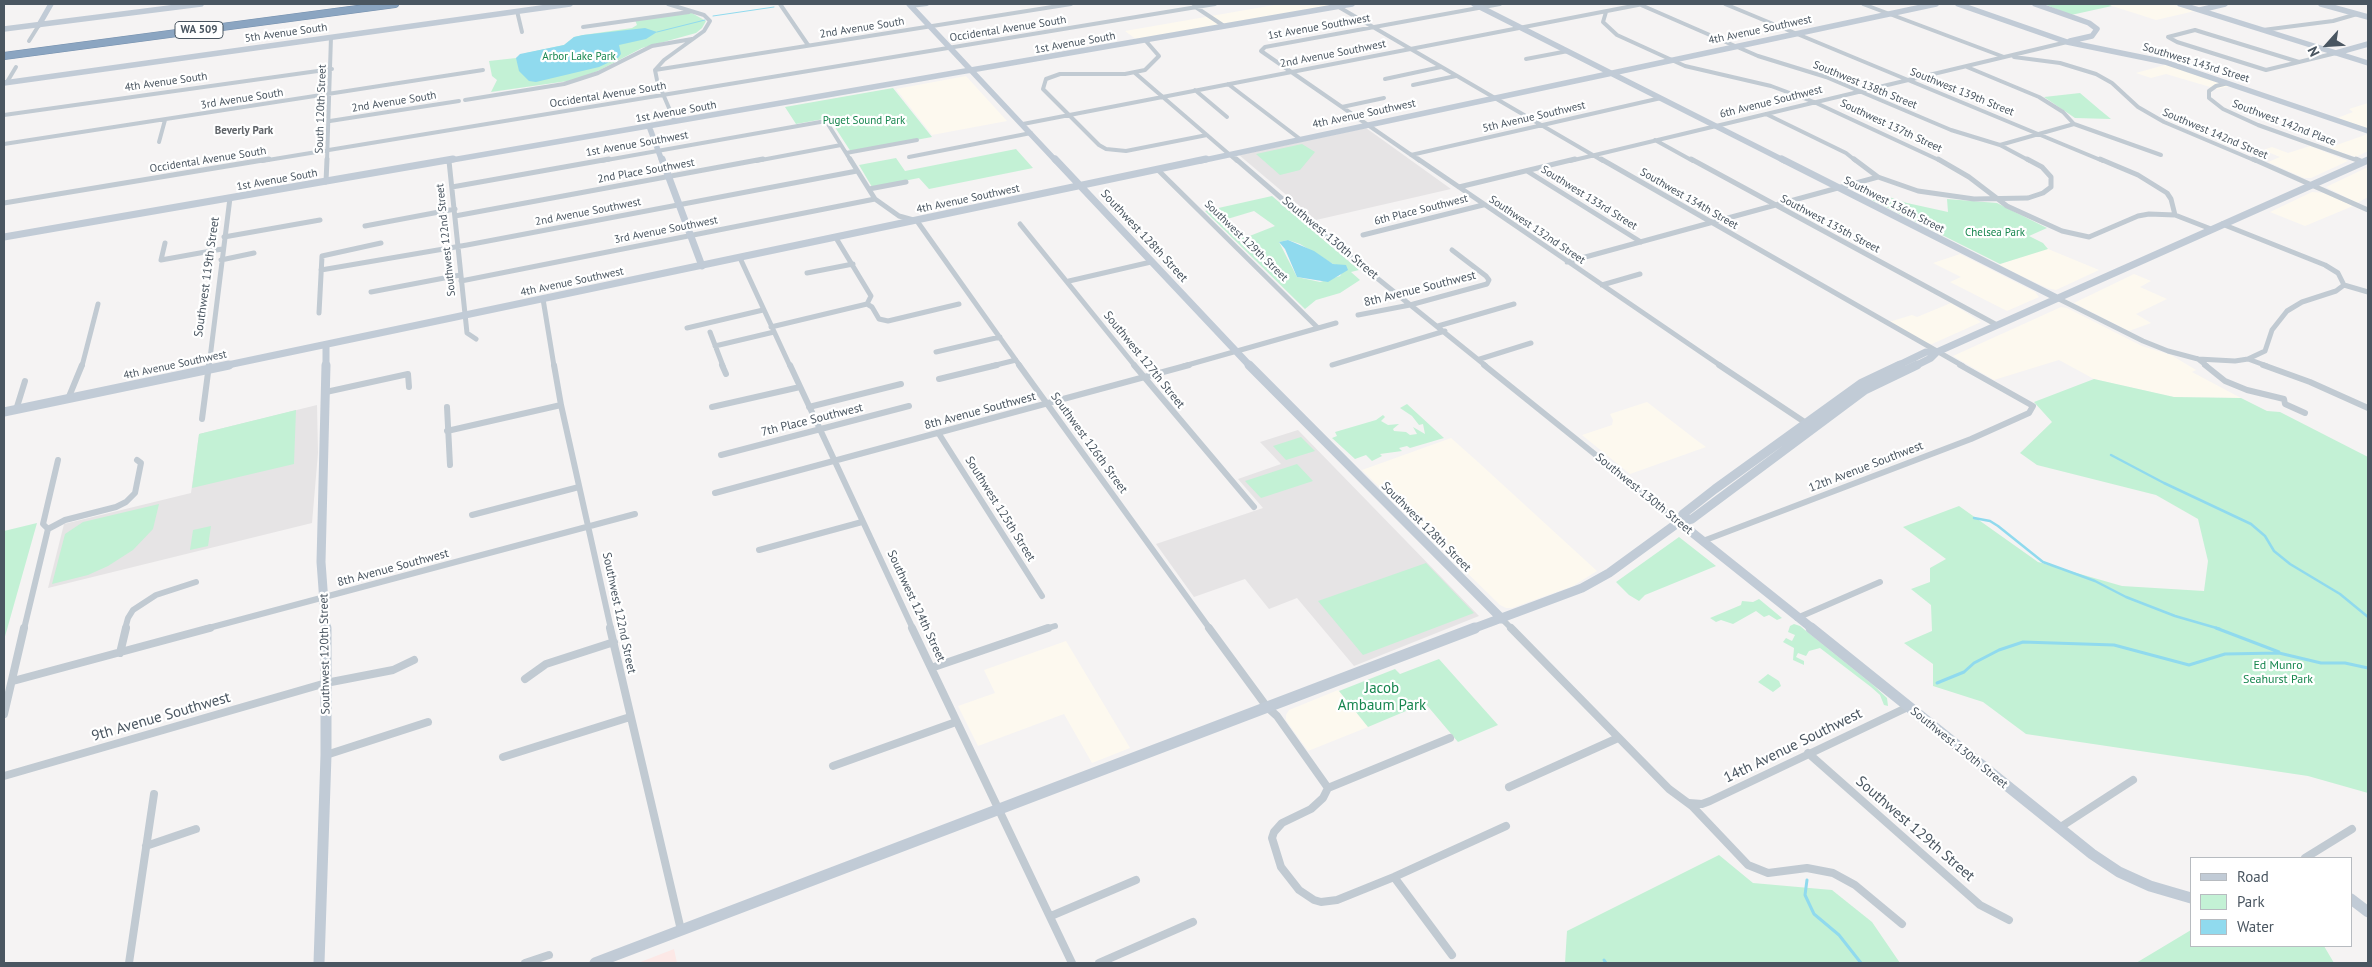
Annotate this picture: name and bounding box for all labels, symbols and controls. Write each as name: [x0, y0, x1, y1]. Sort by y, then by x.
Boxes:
street label: 1st Avenue Southwest: [1267, 11, 1371, 43]
street label: Occidental Avenue South: [949, 13, 1067, 45]
street label: 4th Avenue Southwest: [1707, 13, 1813, 47]
street label: 2nd Avenue South: [819, 15, 905, 41]
north arrow: [2302, 20, 2352, 70]
street label: 5th Avenue South: [244, 21, 328, 45]
road number: WA 509: [175, 22, 223, 38]
street label: 1st Avenue South: [1033, 29, 1117, 57]
street label: 2nd Avenue Southwest: [1279, 37, 1387, 71]
street label: Southwest 143rd Street: [2141, 40, 2251, 86]
text: N: [2303, 44, 2324, 60]
park label: Arbor Lake Park: [542, 50, 616, 64]
street label: Southwest 138th Street: [1811, 58, 1919, 112]
street label: South 120th Street: [313, 64, 329, 154]
street label: Southwest 139th Street: [1908, 65, 2016, 119]
street label: 4th Avenue South: [124, 70, 208, 94]
street label: Occidental Avenue South: [549, 79, 667, 111]
street label: 6th Avenue Southwest: [1718, 83, 1824, 121]
street label: 3rd Avenue South: [200, 86, 284, 112]
street label: 2nd Avenue South: [351, 89, 437, 115]
street label: 4th Avenue Southwest: [1311, 97, 1417, 131]
street label: Southwest 137th Street: [1838, 97, 1944, 155]
street label: Southwest 142nd Place: [2230, 97, 2338, 149]
street label: 1st Avenue South: [634, 98, 718, 126]
street label: 5th Avenue Southwest: [1481, 99, 1587, 135]
street label: Southwest 142nd Street: [2160, 106, 2270, 162]
park label: Puget Sound Park: [823, 114, 905, 128]
district label: Beverly Park: [215, 124, 273, 138]
street label: 1st Avenue Southwest: [585, 128, 689, 160]
street label: Occidental Avenue South: [149, 144, 267, 176]
street label: 2nd Place Southwest: [596, 156, 696, 186]
street label: Southwest 133rd Street: [1538, 163, 1640, 233]
street label: 1st Avenue South: [235, 166, 319, 194]
street label: Southwest 134th Street: [1638, 166, 1740, 232]
street label: Southwest 136th Street: [1842, 174, 1946, 236]
street label: 4th Avenue Southwest: [915, 182, 1021, 216]
street label: Southwest 122nd Street: [434, 183, 458, 297]
street label: Southwest 128th Street: [1097, 187, 1191, 285]
street label: 6th Place Southwest: [1373, 192, 1469, 228]
street label: Southwest 135th Street: [1778, 192, 1882, 256]
street label: Southwest 132nd Street: [1486, 193, 1588, 267]
street label: Southwest 130th Street: [1279, 194, 1381, 282]
street label: 2nd Avenue Southwest: [534, 195, 642, 229]
street label: Southwest 129th Street: [1201, 198, 1291, 284]
street label: 3rd Avenue Southwest: [613, 213, 719, 247]
street label: Southwest 119th Street: [191, 216, 223, 338]
park label: Chelsea Park: [1965, 226, 2025, 240]
street label: 4th Avenue Southwest: [519, 265, 625, 299]
street label: 8th Avenue Southwest: [1363, 268, 1477, 310]
street label: Southwest 127th Street: [1100, 309, 1188, 411]
street label: 4th Avenue Southwest: [122, 348, 228, 382]
street label: 8th Avenue Southwest: [923, 389, 1037, 433]
street label: Southwest 126th Street: [1048, 390, 1130, 496]
street label: 7th Place Southwest: [760, 400, 864, 440]
street label: 12th Avenue Southwest: [1807, 439, 1925, 495]
street label: Southwest 130th Street: [1592, 450, 1696, 538]
street label: Southwest 125th Street: [962, 454, 1038, 564]
street label: Southwest 128th Street: [1378, 479, 1474, 575]
street label: 8th Avenue Southwest: [336, 546, 450, 590]
street label: Southwest 124th Street: [884, 548, 948, 664]
street label: Southwest 122nd Street: [599, 551, 639, 675]
street label: Southwest 120th Street: [317, 593, 333, 715]
park label: Ed Munro Seahurst Park: [2243, 659, 2313, 687]
park label: Jacob Ambaum Park: [1338, 680, 1426, 715]
street label: 9th Avenue Southwest: [90, 689, 232, 745]
street label: Southwest 130th Street: [1907, 704, 2011, 792]
street label: 14th Avenue Southwest: [1721, 705, 1865, 787]
street label: Southwest 129th Street: [1852, 773, 1978, 885]
legend: [2190, 857, 2352, 947]
text: Road: [2237, 867, 2269, 886]
text: Park: [2237, 892, 2265, 911]
text: Water: [2237, 917, 2274, 936]

